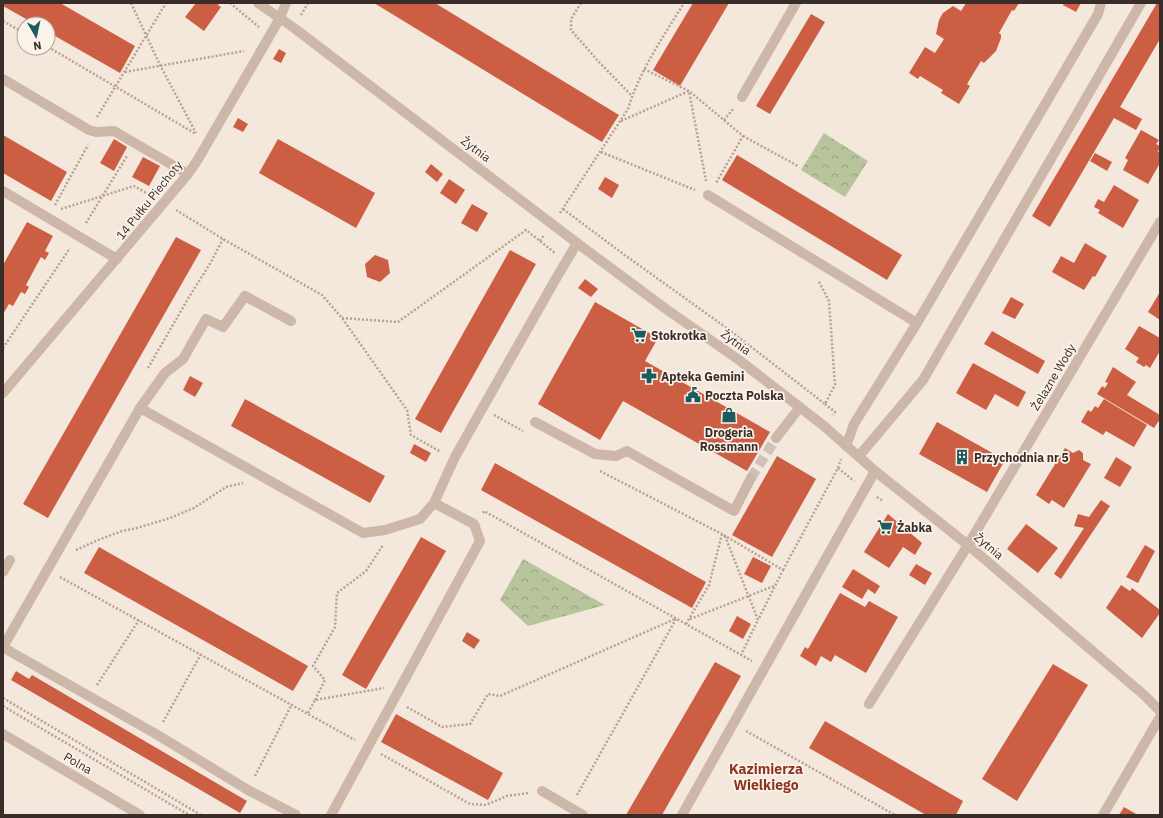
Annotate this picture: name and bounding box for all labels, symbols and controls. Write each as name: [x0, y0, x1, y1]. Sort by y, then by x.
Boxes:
north arrow: [16, 16, 56, 56]
text: N: [33, 38, 43, 53]
street label: Żytnia: [458, 133, 494, 165]
street label: 14 Pułku Piechoty: [113, 158, 185, 242]
supermarket icon: Stokrotka: [630, 326, 648, 344]
street label: Żytnia: [718, 326, 754, 358]
place label: Stokrotka: [651, 328, 707, 343]
street label: Żelazne Wody: [1027, 341, 1079, 413]
pharmacy icon: Apteka Gemini: [640, 367, 658, 385]
place label: Apteka Gemini: [661, 369, 744, 384]
public building icon: Poczta Polska: [684, 386, 702, 404]
place label: Poczta Polska: [705, 388, 784, 403]
shop icon: Drogeria Rossmann: [720, 406, 738, 424]
place label: Drogeria Rossmann: [700, 425, 758, 454]
building icon: Przychodnia nr 5: [953, 448, 971, 466]
place label: Przychodnia nr 5: [974, 450, 1069, 465]
supermarket icon: Żabka: [876, 518, 894, 536]
place label: Żabka: [897, 520, 932, 535]
street label: Żytnia: [971, 530, 1007, 563]
street label: Polna: [61, 749, 95, 777]
district label: Kazimierza Wielkiego: [729, 760, 803, 794]

